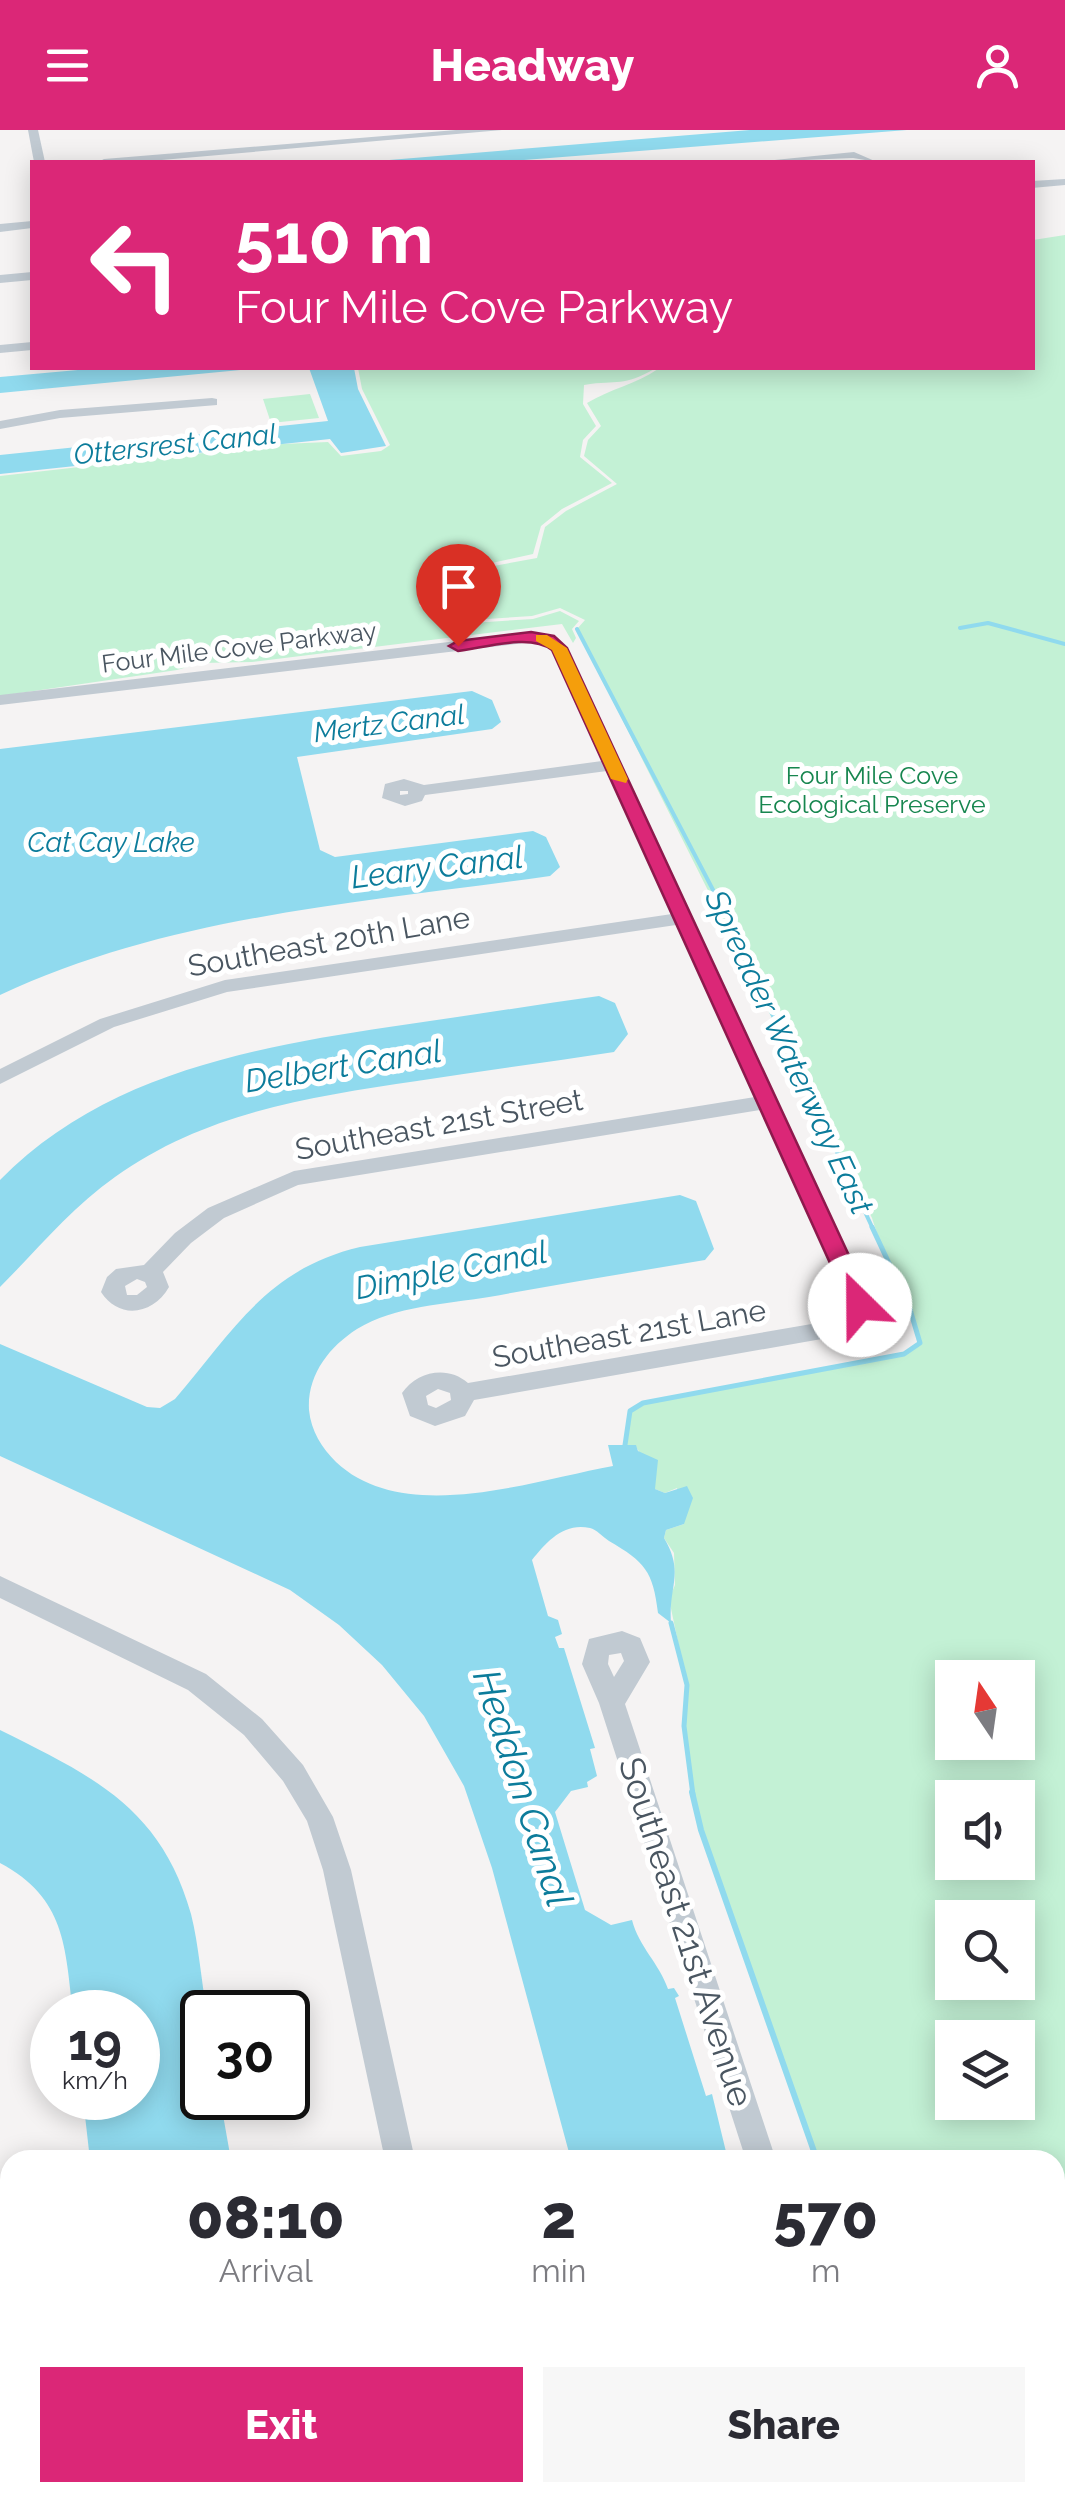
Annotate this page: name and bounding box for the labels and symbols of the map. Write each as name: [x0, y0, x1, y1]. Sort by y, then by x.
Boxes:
water label: Ottersrest Canal: [72, 417, 278, 472]
pin: [416, 544, 501, 647]
street label: Four Mile Cove Parkway: [100, 615, 379, 679]
water label: Mertz Canal: [312, 698, 466, 749]
park label: Four Mile Cove Ecological Preserve: [758, 760, 986, 819]
water label: Cat Cay Lake: [27, 826, 195, 859]
water label: Leary Canal: [349, 838, 525, 895]
water label: Spreader Waterway East: [698, 883, 881, 1220]
street label: Southeast 20th Lane: [185, 899, 473, 984]
water label: Delbert Canal: [242, 1032, 444, 1099]
street label: Southeast 21st Street: [292, 1082, 585, 1167]
water label: Dimple Canal: [352, 1233, 550, 1306]
position arrow: [808, 1253, 912, 1357]
street label: Southeast 21st Lane: [489, 1292, 768, 1375]
north arrow: [935, 1660, 1035, 1760]
water label: Heddon Canal: [464, 1664, 583, 1912]
street label: Southeast 21st Avenue: [611, 1752, 762, 2112]
speed limit sign: 30: [180, 1990, 310, 2120]

